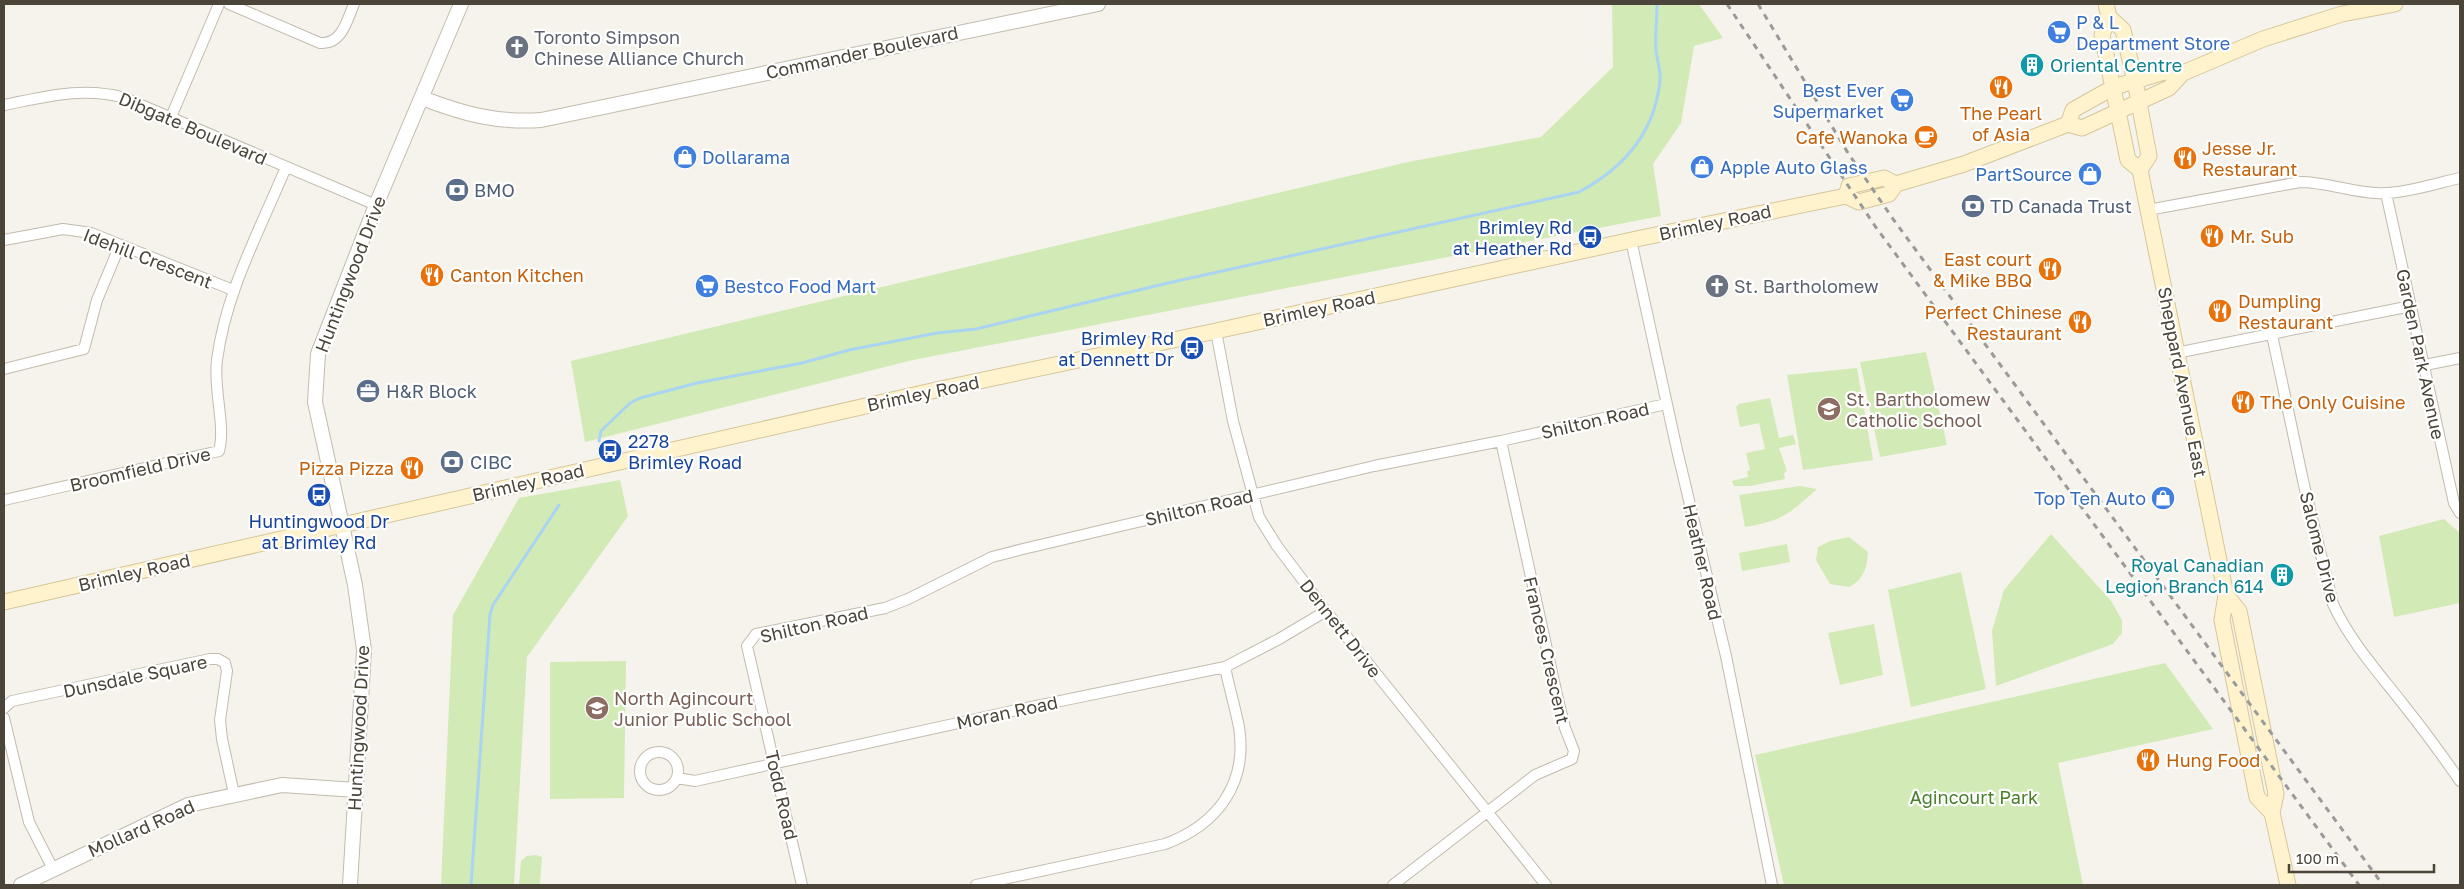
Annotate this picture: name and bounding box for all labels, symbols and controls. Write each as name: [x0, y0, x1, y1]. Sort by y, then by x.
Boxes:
place label: P & L Department Store: [2076, 11, 2230, 54]
supermarket icon: P & L Department Store: [2046, 19, 2072, 45]
street label: Commander Boulevard: [764, 21, 960, 83]
place label: Toronto Simpson Chinese Alliance Church: [534, 26, 744, 69]
church icon: Toronto Simpson Chinese Alliance Church: [504, 34, 530, 60]
building icon: Oriental Centre: [2019, 52, 2045, 78]
place label: Oriental Centre: [2050, 54, 2182, 76]
restaurant icon: The Pearl of Asia: [1988, 74, 2014, 100]
place label: Best Ever Supermarket: [1772, 79, 1884, 122]
street label: Dibgate Boulevard: [116, 87, 270, 169]
supermarket icon: Best Ever Supermarket: [1889, 87, 1915, 113]
place label: The Pearl of Asia: [1960, 102, 2042, 145]
cafe icon: Cafe Wanoka: [1913, 124, 1939, 150]
place label: Cafe Wanoka: [1796, 126, 1908, 148]
place label: Jesse Jr. Restaurant: [2202, 137, 2297, 180]
shop icon: Dollarama: [672, 144, 698, 170]
restaurant icon: Jesse Jr. Restaurant: [2172, 145, 2198, 171]
place label: Dollarama: [702, 146, 790, 168]
shop icon: Apple Auto Glass: [1689, 154, 1715, 180]
place label: Apple Auto Glass: [1720, 156, 1868, 178]
shop icon: PartSource: [2077, 161, 2103, 187]
place label: PartSource: [1975, 163, 2072, 185]
bank icon: BMO: [444, 177, 470, 203]
place label: BMO: [474, 179, 515, 201]
street label: Huntingwood Drive: [310, 193, 390, 355]
bank icon: TD Canada Trust: [1960, 193, 1986, 219]
place label: TD Canada Trust: [1990, 195, 2132, 217]
street label: Brimley Road: [1657, 199, 1773, 245]
place label: Brimley Rd at Heather Rd: [1453, 216, 1572, 259]
street label: Idehill Crescent: [80, 223, 216, 293]
restaurant icon: Mr. Sub: [2199, 223, 2225, 249]
bus stop icon: Brimley Rd at Heather Rd: [1577, 224, 1603, 250]
place label: Mr. Sub: [2230, 225, 2294, 247]
place label: East court & Mike BBQ: [1933, 248, 2032, 291]
restaurant icon: East court & Mike BBQ: [2037, 256, 2063, 282]
restaurant icon: Canton Kitchen: [419, 262, 445, 288]
place label: Canton Kitchen: [450, 264, 584, 286]
street label: Garden Park Avenue: [2392, 267, 2450, 441]
supermarket icon: Bestco Food Mart: [694, 273, 720, 299]
church icon: St. Bartholomew: [1704, 273, 1730, 299]
place label: Bestco Food Mart: [724, 275, 876, 297]
place label: St. Bartholomew: [1734, 275, 1879, 297]
street label: Brimley Road: [1261, 285, 1377, 331]
street label: Sheppard Avenue East: [2154, 285, 2212, 479]
place label: Dumpling Restaurant: [2238, 290, 2333, 333]
restaurant icon: Dumpling Restaurant: [2207, 298, 2233, 324]
place label: Perfect Chinese Restaurant: [1925, 301, 2062, 344]
restaurant icon: Perfect Chinese Restaurant: [2067, 309, 2093, 335]
place label: Brimley Rd at Dennett Dr: [1058, 327, 1174, 370]
bus stop icon: Brimley Rd at Dennett Dr: [1179, 335, 1205, 361]
street label: Brimley Road: [865, 370, 981, 416]
office icon: H&R Block: [355, 378, 381, 404]
place label: H&R Block: [386, 380, 477, 402]
place label: St. Bartholomew Catholic School: [1846, 388, 1991, 431]
restaurant icon: The Only Cuisine: [2230, 389, 2256, 415]
place label: The Only Cuisine: [2260, 391, 2405, 413]
school or university icon: St. Bartholomew Catholic School: [1816, 396, 1842, 422]
street label: Shilton Road: [1539, 397, 1651, 443]
place label: 2278 Brimley Road: [628, 430, 742, 473]
bus stop icon: 2278 Brimley Road: [597, 438, 623, 464]
street label: Broomfield Drive: [67, 442, 213, 496]
bank icon: CIBC: [439, 449, 465, 475]
place label: CIBC: [470, 451, 512, 473]
restaurant icon: Pizza Pizza: [399, 455, 425, 481]
place label: Pizza Pizza: [299, 457, 394, 479]
street label: Brimley Road: [470, 458, 586, 506]
bus stop icon: Huntingwood Dr at Brimley Rd: [306, 482, 332, 508]
street label: Shilton Road: [1143, 484, 1255, 530]
shop icon: Top Ten Auto: [2150, 485, 2176, 511]
place label: Top Ten Auto: [2034, 487, 2146, 509]
street label: Salome Drive: [2296, 489, 2344, 605]
street label: Heather Road: [1679, 502, 1727, 622]
place label: Huntingwood Dr at Brimley Rd: [249, 510, 389, 553]
street label: Brimley Road: [76, 548, 192, 596]
place label: Royal Canadian Legion Branch 614: [2105, 554, 2264, 597]
building icon: Royal Canadian Legion Branch 614: [2269, 562, 2295, 588]
street label: Dennett Drive: [1296, 574, 1386, 682]
street label: Frances Crescent: [1519, 574, 1575, 726]
street label: Shilton Road: [758, 601, 870, 647]
street label: Huntingwood Drive: [343, 645, 373, 811]
street label: Dunsdale Square: [61, 650, 209, 702]
place label: North Agincourt Junior Public School: [614, 687, 792, 730]
street label: Moran Road: [954, 691, 1060, 733]
school or university icon: North Agincourt Junior Public School: [584, 695, 610, 721]
restaurant icon: Hung Food: [2135, 747, 2161, 773]
street label: Todd Road: [761, 748, 803, 842]
place label: Hung Food: [2166, 749, 2260, 771]
park label: Agincourt Park: [1910, 786, 2038, 808]
street label: Mollard Road: [84, 795, 198, 861]
scale bar: [2289, 842, 2434, 874]
text: 100 m: [2296, 849, 2339, 867]

